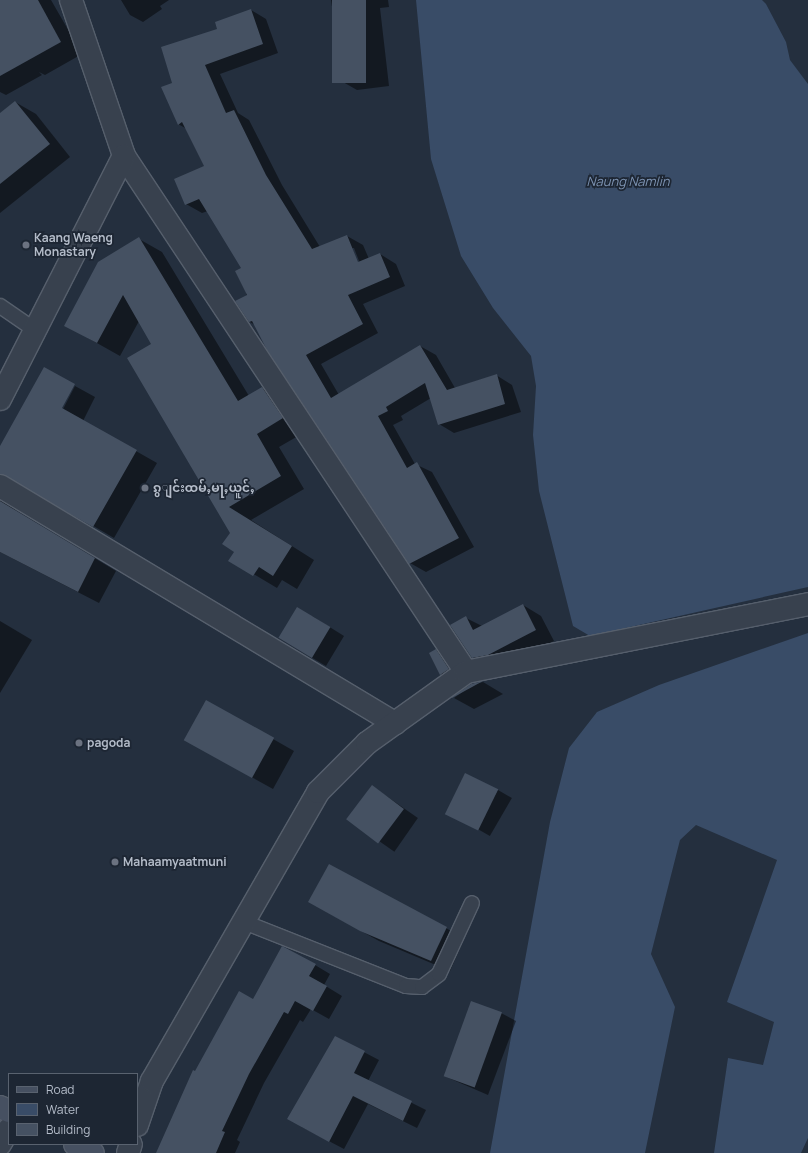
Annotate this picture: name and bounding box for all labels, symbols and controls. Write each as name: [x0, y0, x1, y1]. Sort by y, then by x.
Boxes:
water label: Naung Namlin: [587, 173, 669, 189]
place label: Kaang Waeng Monastary: [34, 231, 113, 259]
marker: Kaang Waeng Monastary: [21, 240, 31, 250]
place label: ၵွျင်းထမ်ႇမႃႇယူင်ႇ: [153, 481, 255, 495]
marker: ၵွျင်းထမ်ႇမႃႇယူင်ႇ: [140, 483, 150, 493]
place label: pagoda: [87, 736, 130, 750]
marker: pagoda: [74, 738, 84, 748]
place label: Mahaamyaatmuni: [123, 855, 227, 869]
marker: Mahaamyaatmuni: [110, 857, 120, 867]
legend: [8, 1073, 138, 1145]
text: Road: [46, 1081, 74, 1098]
text: Water: [46, 1101, 79, 1118]
text: Building: [46, 1121, 90, 1138]

